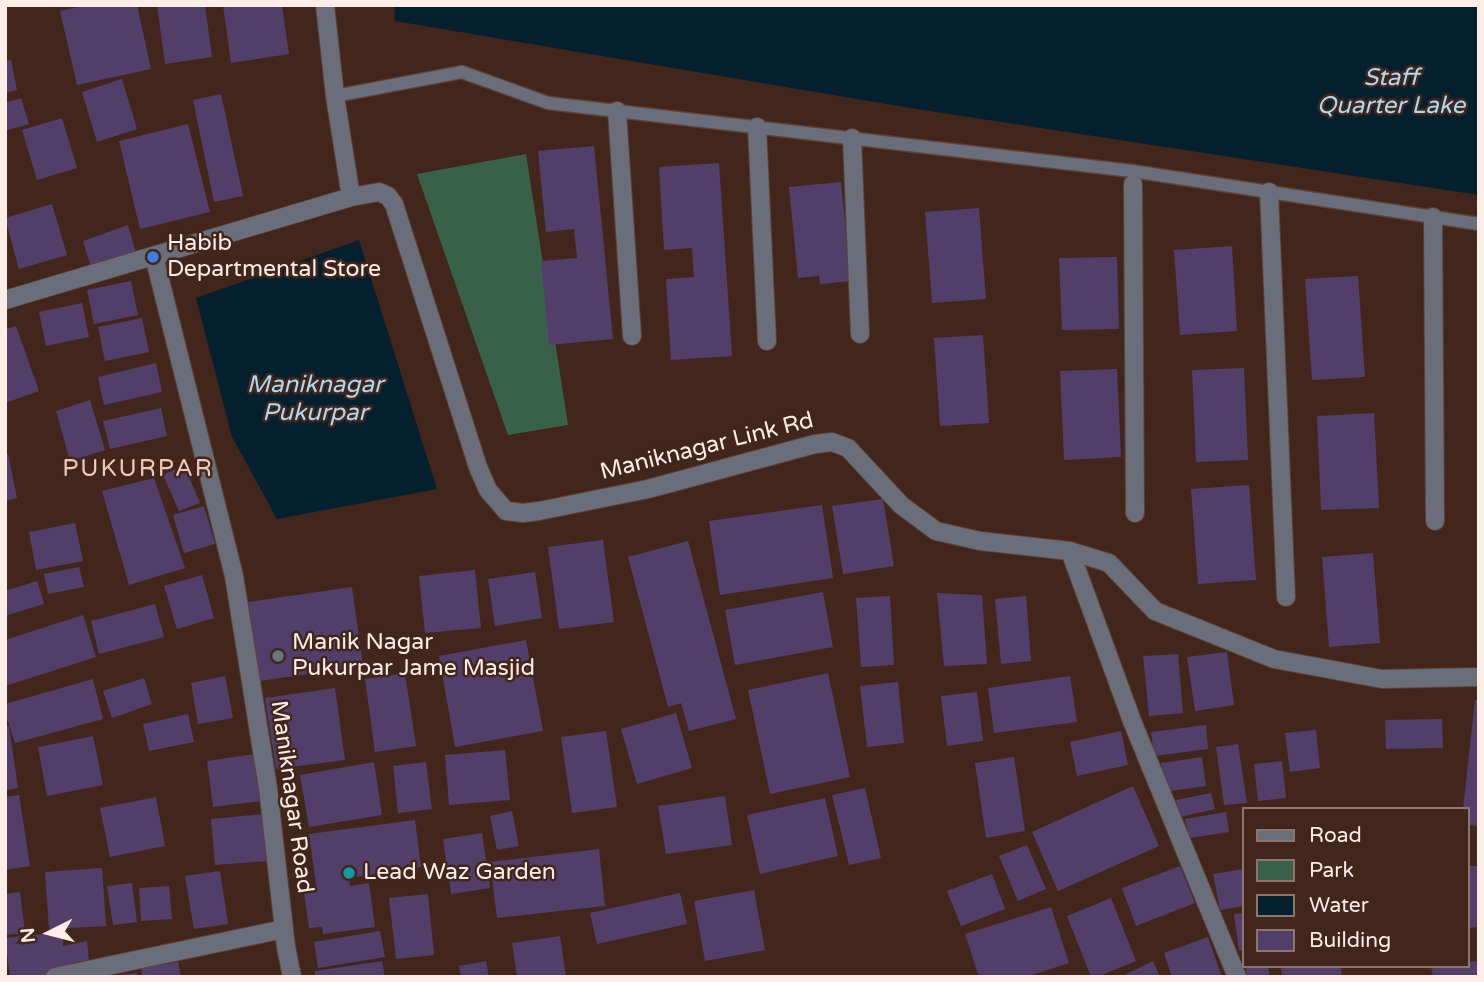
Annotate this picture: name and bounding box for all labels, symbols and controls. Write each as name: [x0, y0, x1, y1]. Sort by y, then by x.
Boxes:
water label: Staff Quarter Lake: [1317, 65, 1465, 121]
place label: Habib Departmental Store: [167, 230, 381, 284]
marker: Habib Departmental Store: [145, 249, 161, 265]
water label: Maniknagar Pukurpar: [247, 372, 383, 428]
street label: Maniknagar Link Rd: [597, 407, 817, 487]
district label: PUKURPAR: [63, 456, 213, 484]
place label: Manik Nagar Pukurpar Jame Masjid: [292, 629, 535, 683]
marker: Manik Nagar Pukurpar Jame Masjid: [270, 648, 286, 664]
street label: Maniknagar Road: [264, 699, 318, 895]
legend: [1242, 807, 1470, 968]
text: Road: [1309, 823, 1362, 848]
text: Park: [1309, 858, 1354, 883]
place label: Lead Waz Garden: [363, 859, 556, 887]
marker: Lead Waz Garden: [341, 865, 357, 881]
text: Water: [1309, 893, 1369, 918]
north arrow: [14, 898, 84, 968]
text: N: [16, 926, 40, 944]
text: Building: [1309, 928, 1391, 953]

